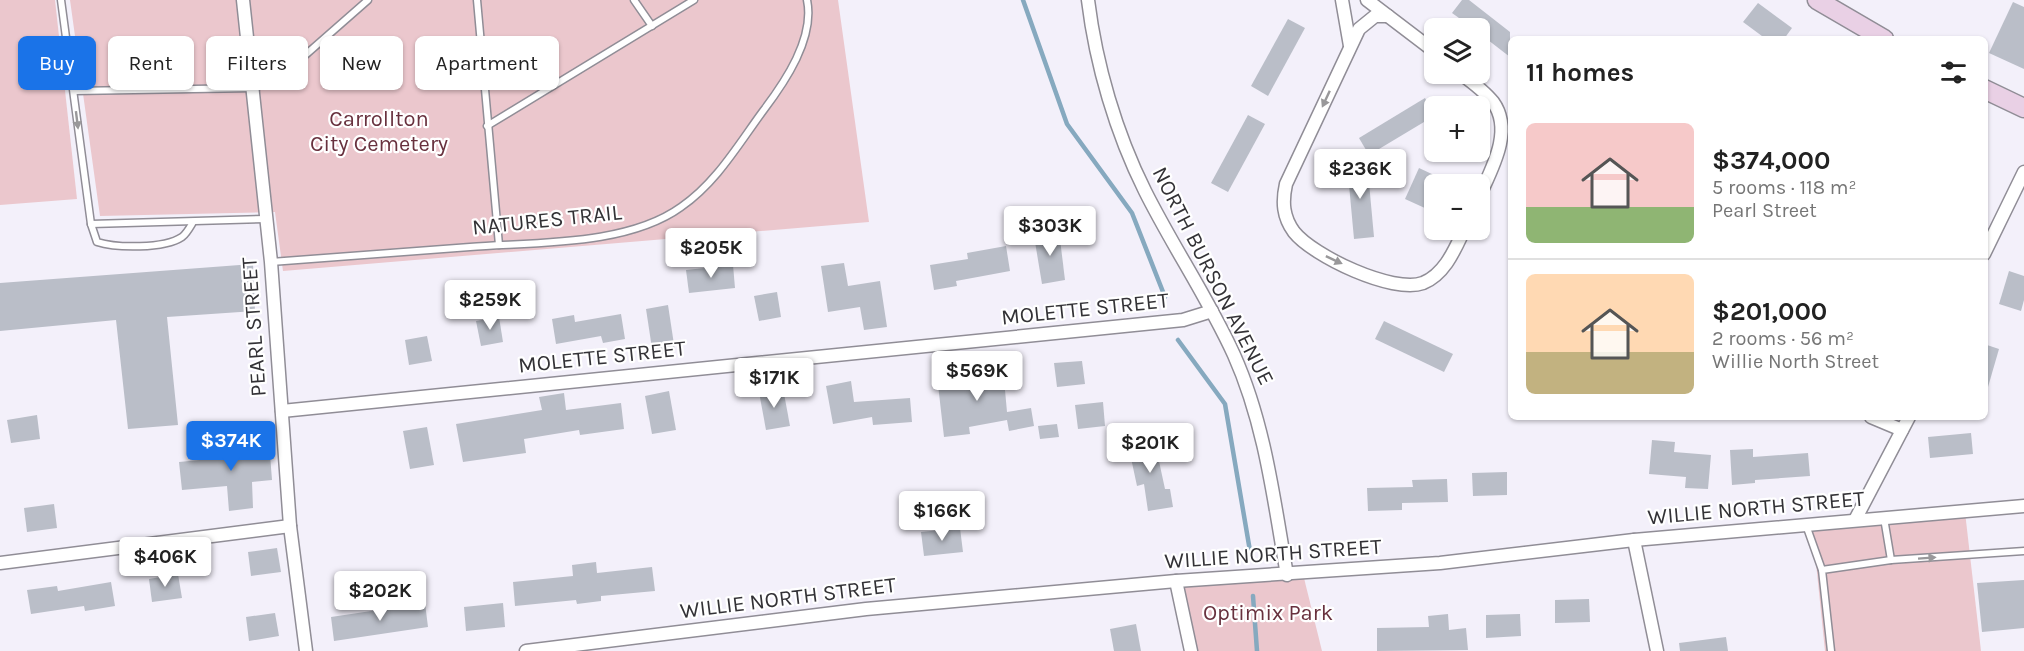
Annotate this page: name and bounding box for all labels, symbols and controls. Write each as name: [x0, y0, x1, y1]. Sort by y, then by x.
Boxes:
map controls: [1424, 18, 1490, 240]
button: layers: [1424, 18, 1490, 84]
chip: Buy: [18, 36, 96, 90]
chip: Rent: [108, 36, 194, 90]
chip: Filters: [206, 36, 308, 90]
chip: New: [320, 36, 403, 90]
chip: Apartment: [415, 36, 559, 90]
icon: filters: [1937, 56, 1970, 89]
text: 11 homes: [1526, 57, 1634, 88]
one-way arrow: [1321, 90, 1330, 107]
button: +: [1424, 96, 1490, 162]
park label: Carrollton City Cemetery: [310, 106, 448, 157]
one-way arrow: [73, 111, 82, 130]
text: $374,000: [1712, 145, 1830, 176]
icon: home: [1574, 147, 1646, 219]
pin: $236K: [1318, 149, 1402, 200]
text: $236K: [1328, 157, 1392, 180]
street label: NORTH BURSON AVENUE: [1147, 163, 1279, 389]
button: −: [1424, 174, 1490, 240]
text: 5 rooms · 118 m²: [1712, 176, 1856, 199]
street label: NATURES TRAIL: [471, 199, 624, 241]
text: Pearl Street: [1712, 199, 1817, 222]
pin: $303K: [1008, 206, 1092, 257]
text: $303K: [1018, 214, 1082, 237]
pin: $205K: [669, 228, 753, 279]
text: $205K: [679, 236, 743, 259]
one-way arrow: [1326, 255, 1343, 264]
street label: PEARL STREET: [236, 256, 272, 398]
pin: $259K: [448, 280, 532, 331]
street label: MOLETTE STREET: [1000, 287, 1170, 331]
text: $259K: [459, 288, 521, 311]
text: $201,000: [1712, 296, 1827, 327]
icon: home: [1574, 298, 1646, 370]
text: 2 rooms · 56 m²: [1712, 327, 1854, 350]
street label: MOLETTE STREET: [517, 335, 687, 379]
text: Willie North Street: [1712, 350, 1879, 373]
pin: $569K: [935, 351, 1019, 402]
pin: $171K: [732, 358, 816, 409]
text: $569K: [946, 359, 1008, 382]
text: $171K: [748, 366, 800, 389]
pin: $374K: [189, 421, 273, 472]
pin: $201K: [1108, 423, 1192, 474]
text: $374K: [200, 429, 262, 452]
text: $201K: [1121, 431, 1179, 454]
street label: WILLIE NORTH STREET: [1647, 486, 1865, 530]
pin: $166K: [900, 491, 984, 542]
text: $166K: [913, 499, 971, 522]
street label: WILLIE NORTH STREET: [1164, 533, 1382, 575]
pin: $406K: [123, 537, 207, 588]
text: $406K: [133, 545, 197, 568]
one-way arrow: [1918, 553, 1937, 563]
pin: $202K: [338, 571, 422, 622]
street label: WILLIE NORTH STREET: [679, 572, 897, 624]
text: $202K: [348, 579, 412, 602]
park label: Optimix Park: [1203, 600, 1333, 626]

